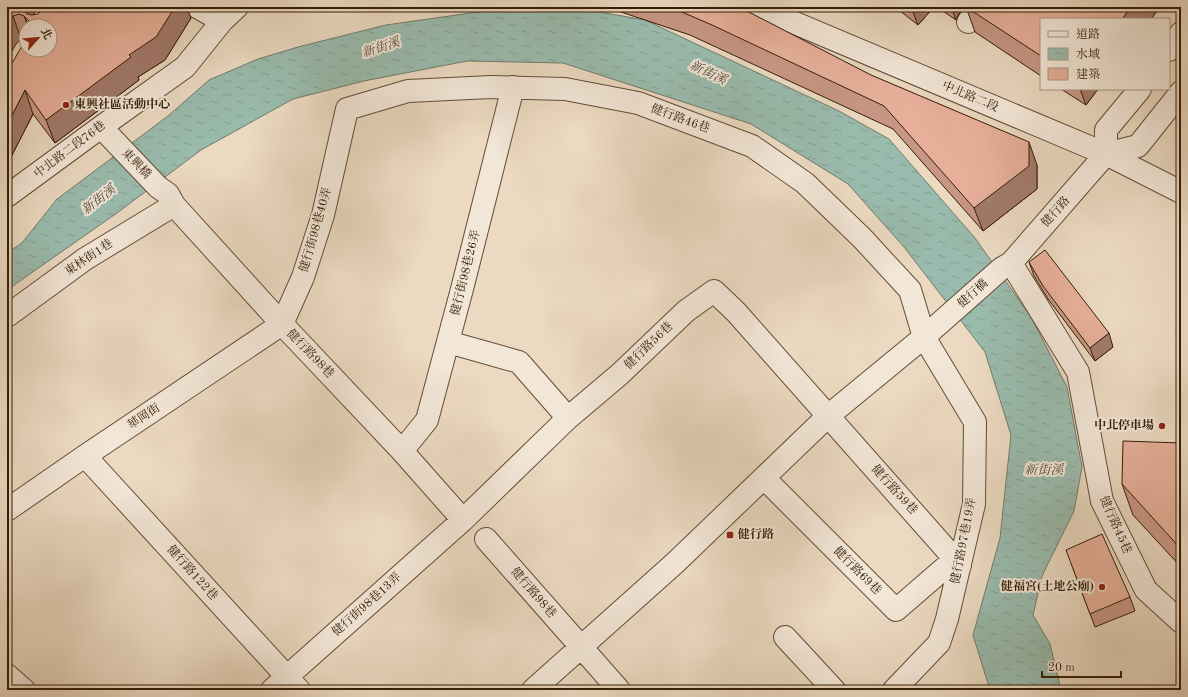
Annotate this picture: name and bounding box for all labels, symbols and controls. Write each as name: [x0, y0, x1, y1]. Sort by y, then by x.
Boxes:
north arrow: [18, 18, 58, 58]
legend: [1040, 18, 1170, 90]
text: 北: [38, 26, 55, 42]
text: 道路: [1076, 27, 1100, 41]
water label: 新街溪: [360, 34, 403, 60]
text: 水域: [1076, 47, 1100, 61]
water label: 新街溪: [688, 58, 731, 88]
text: 建築: [1076, 67, 1100, 81]
street label: 中北路二段: [940, 78, 1001, 114]
place label: 東興社區活動中心: [74, 97, 170, 111]
marker: 東興社區活動中心: [61, 100, 71, 110]
street label: 健行路46巷: [649, 101, 712, 135]
street label: 中北路二段76巷: [31, 118, 108, 181]
street label: 東興橋: [119, 145, 154, 181]
water label: 新街溪: [79, 181, 120, 217]
street label: 健行街98巷40弄: [296, 186, 334, 274]
street label: 健行路: [1038, 193, 1073, 229]
street label: 健行街98巷26弄: [448, 228, 482, 317]
street label: 東林街1巷: [62, 236, 115, 278]
street label: 健行橋: [954, 276, 990, 311]
street label: 健行路56巷: [621, 319, 675, 372]
street label: 健行路98巷: [284, 326, 337, 380]
street label: 華岡街: [125, 400, 163, 432]
place label: 中北停車場: [1094, 418, 1154, 432]
marker: 中北停車場: [1157, 421, 1167, 431]
street label: 健行路59巷: [869, 462, 921, 517]
water label: 新街溪: [1024, 463, 1065, 477]
street label: 健行路45巷: [1097, 493, 1135, 556]
street label: 健行路97巷19弄: [948, 496, 978, 585]
place label: 健行路: [737, 527, 774, 541]
marker: 健行路: [725, 530, 735, 540]
street label: 健行路122巷: [164, 542, 221, 603]
street label: 健行路69巷: [831, 543, 885, 597]
street label: 健行路98巷: [508, 564, 559, 620]
street label: 健行街98巷13弄: [329, 570, 404, 639]
place label: 健福宮(土地公廟): [1000, 579, 1094, 593]
marker: 健福宮(土地公廟): [1097, 582, 1107, 592]
scale bar: [1042, 653, 1121, 679]
text: 20 m: [1048, 662, 1075, 674]

